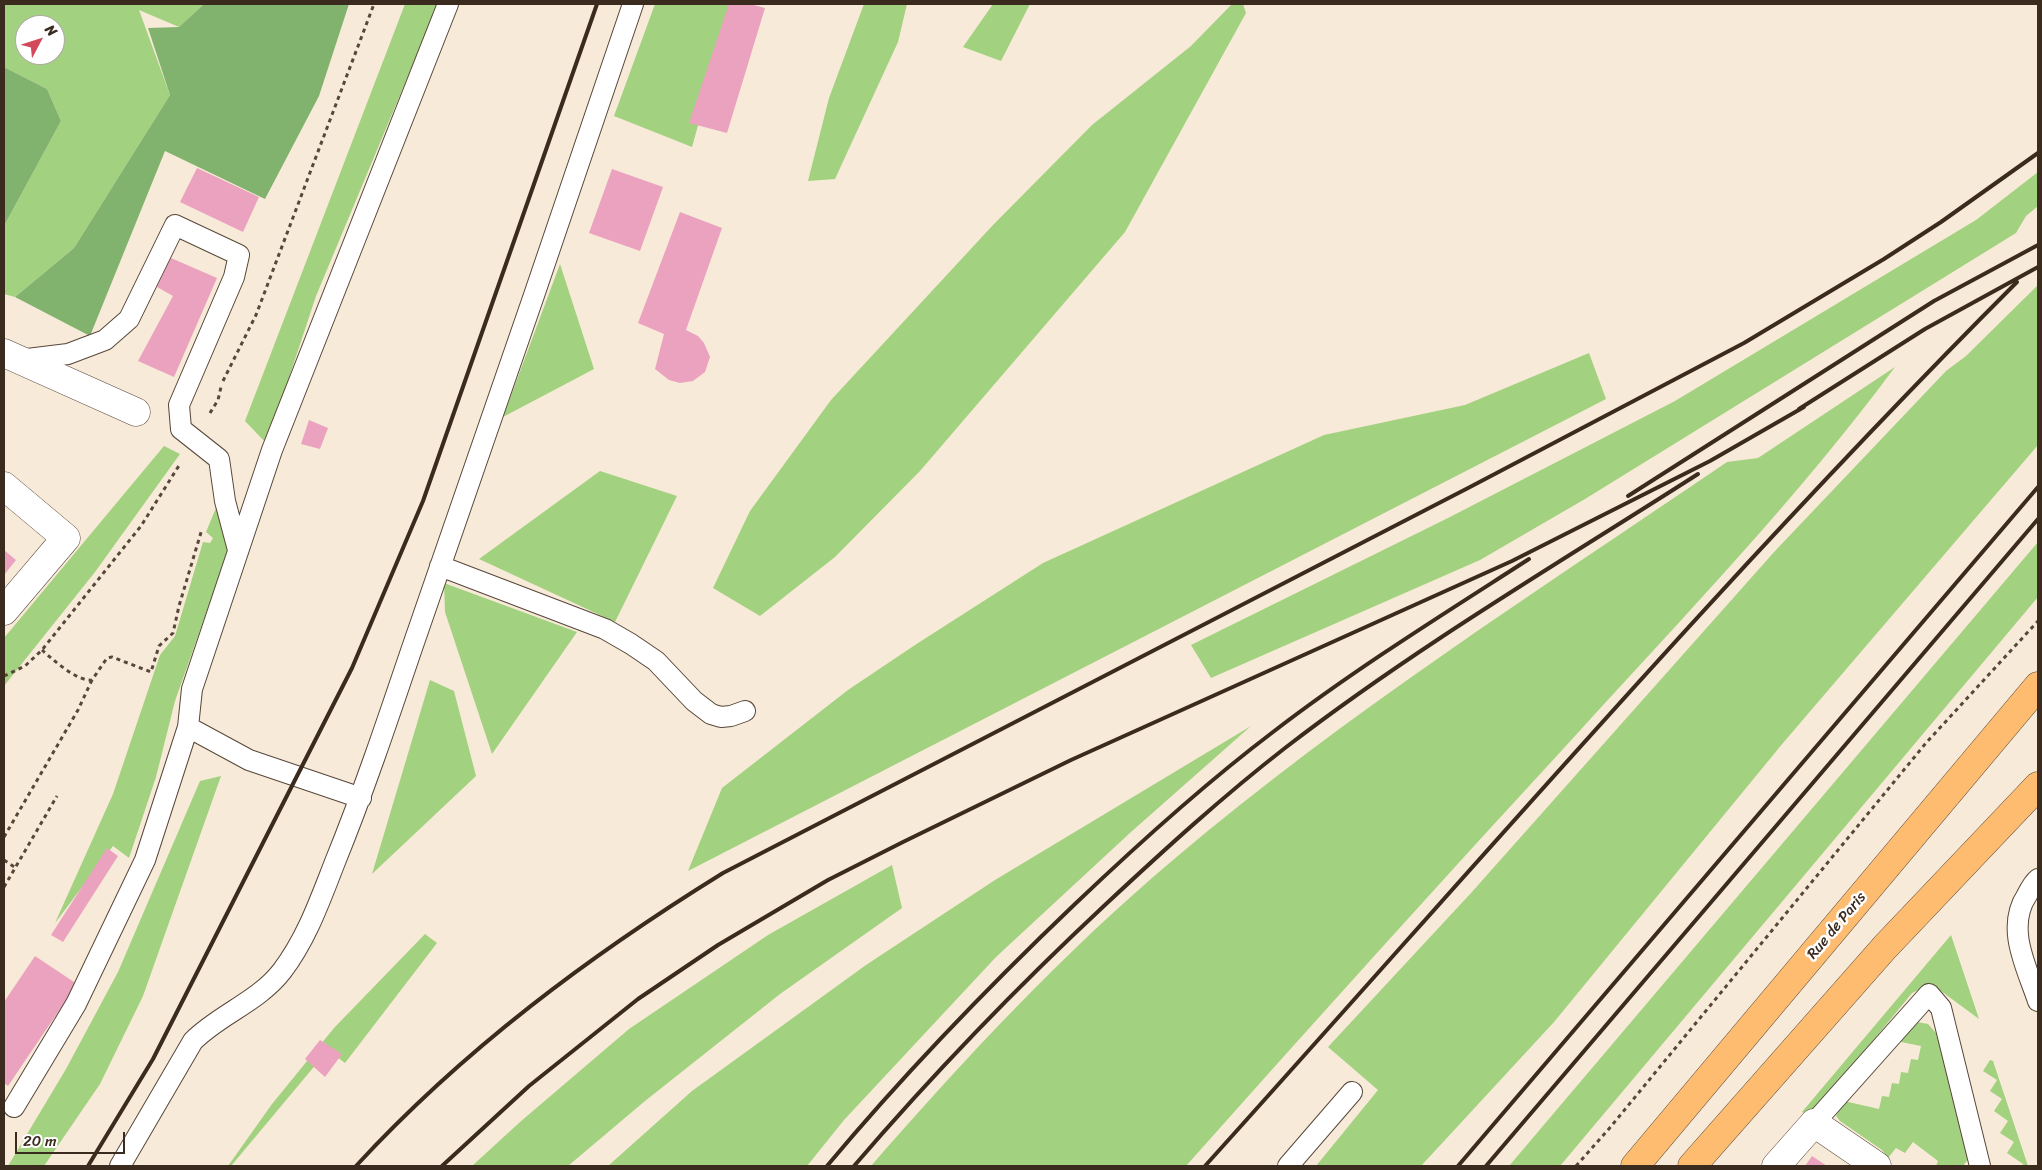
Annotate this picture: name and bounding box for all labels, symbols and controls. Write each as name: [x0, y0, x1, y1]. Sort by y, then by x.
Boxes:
north arrow: [15, 15, 65, 65]
text: N: [38, 19, 64, 42]
street label: Rue de Paris: [1804, 889, 1870, 963]
scale bar: [18, 1122, 128, 1154]
text: 20 m: [23, 1128, 57, 1154]

